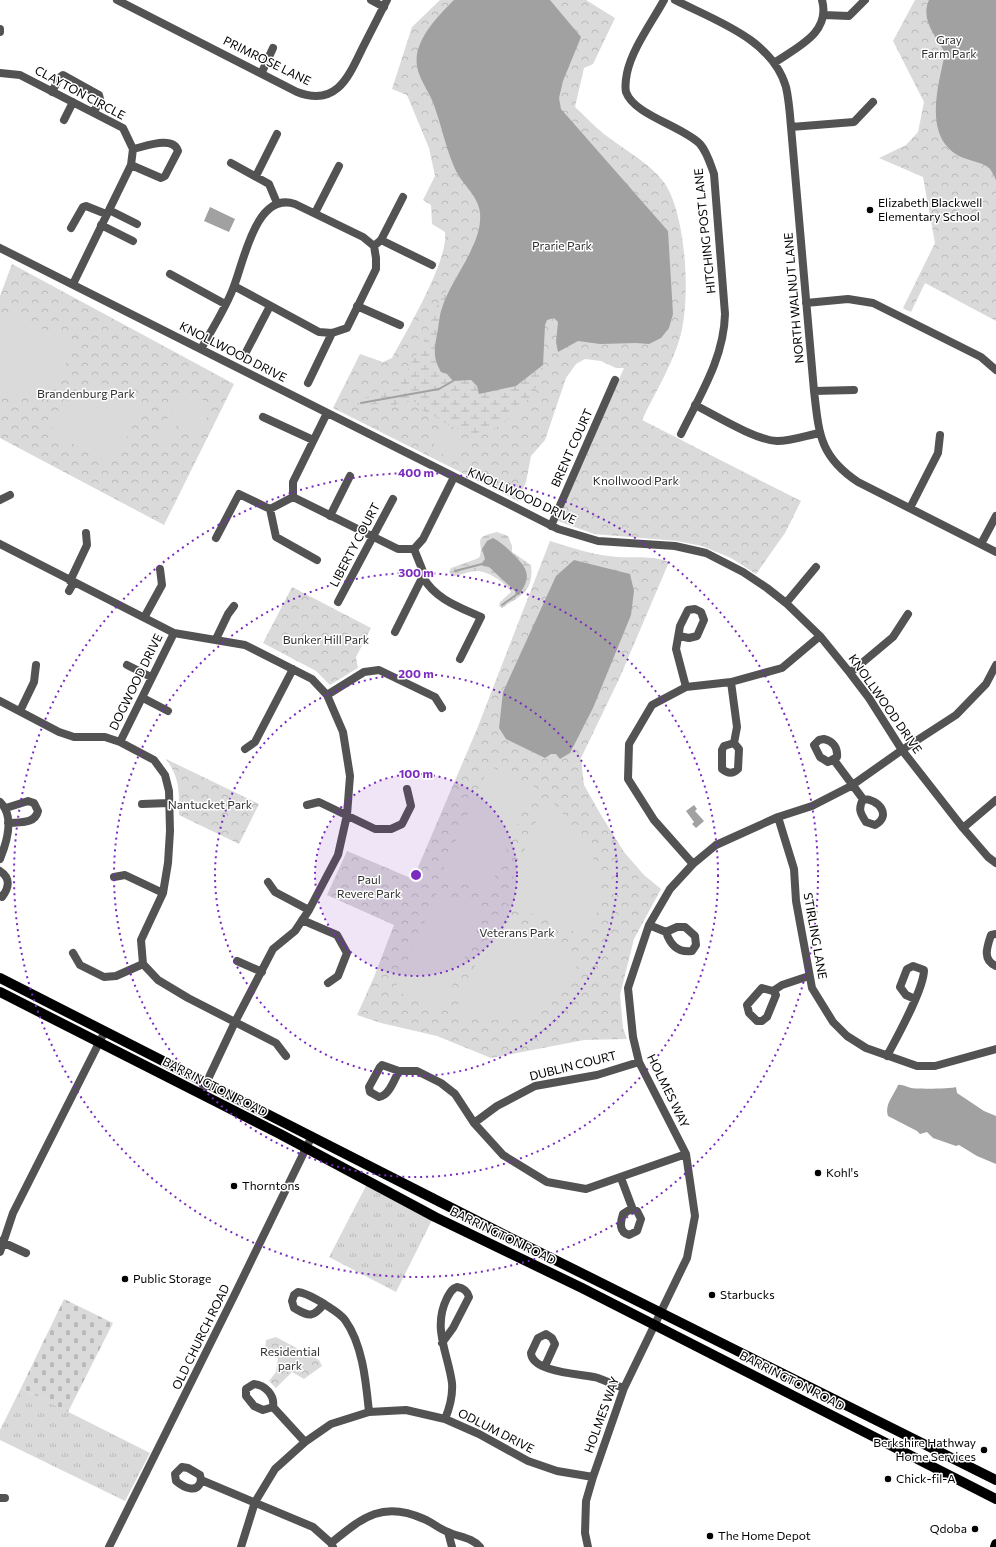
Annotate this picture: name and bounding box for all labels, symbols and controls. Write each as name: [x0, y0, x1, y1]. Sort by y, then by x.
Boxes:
park label: Gray Farm Park: [921, 32, 977, 60]
street label: PRIMROSE LANE: [221, 33, 314, 87]
street label: CLAYTON CIRCLE: [33, 62, 128, 122]
street label: HITCHING POST LANE: [690, 168, 718, 294]
place label: Elizabeth Blackwell Elementary School: [878, 195, 982, 223]
marker: Elizabeth Blackwell Elementary School: [865, 205, 875, 215]
street label: NORTH WALNUT LANE: [780, 232, 806, 364]
park label: Prarie Park: [532, 238, 593, 252]
street label: KNOLLWOOD DRIVE: [178, 318, 289, 384]
park label: Brandenburg Park: [37, 386, 136, 400]
street label: BRENT COURT: [548, 406, 595, 489]
street label: KNOLLWOOD DRIVE: [466, 464, 579, 526]
text: 400 m: [398, 465, 434, 479]
park label: Knollwood Park: [593, 473, 680, 487]
street label: LIBERTY COURT: [326, 500, 382, 589]
text: 300 m: [398, 565, 434, 579]
street label: DOGWOOD DRIVE: [106, 631, 165, 732]
park label: Bunker Hill Park: [283, 632, 370, 646]
street label: KNOLLWOOD DRIVE: [846, 651, 925, 756]
text: 200 m: [398, 666, 434, 680]
text: 100 m: [399, 766, 433, 780]
park label: Nantucket Park: [168, 797, 253, 811]
centre of rings: [409, 868, 423, 882]
park label: Paul Revere Park: [337, 872, 402, 900]
street label: STIRLING LANE: [801, 891, 830, 980]
park label: Veterans Park: [479, 925, 555, 939]
street label: DUBLIN COURT: [528, 1047, 618, 1083]
street label: HOLMES WAY: [645, 1052, 693, 1130]
street label: BARRINGTON ROAD: [161, 1054, 270, 1119]
place label: Kohl's: [826, 1165, 859, 1179]
marker: Kohl's: [813, 1168, 823, 1178]
place label: Thorntons: [242, 1178, 300, 1192]
marker: Thorntons: [229, 1181, 239, 1191]
street label: BARRINGTON ROAD: [448, 1203, 559, 1267]
place label: Public Storage: [133, 1271, 211, 1285]
marker: Public Storage: [120, 1274, 130, 1284]
street label: OLD CHURCH ROAD: [168, 1281, 232, 1392]
place label: Starbucks: [720, 1287, 775, 1301]
marker: Starbucks: [707, 1290, 717, 1300]
park label: Residential park: [260, 1344, 320, 1372]
street label: BARRINGTON ROAD: [738, 1348, 847, 1413]
street label: HOLMES WAY: [581, 1374, 621, 1455]
street label: ODLUM DRIVE: [456, 1405, 537, 1455]
place label: Berkshire Hathway Home Services: [873, 1435, 976, 1463]
marker: Berkshire Hathway Home Services: [979, 1445, 989, 1455]
place label: Chick-fil-A: [896, 1471, 955, 1485]
marker: Chick-fil-A: [883, 1474, 893, 1484]
place label: Qdoba: [930, 1521, 967, 1535]
marker: Qdoba: [970, 1524, 980, 1534]
place label: The Home Depot: [718, 1528, 811, 1542]
marker: The Home Depot: [705, 1531, 715, 1541]

